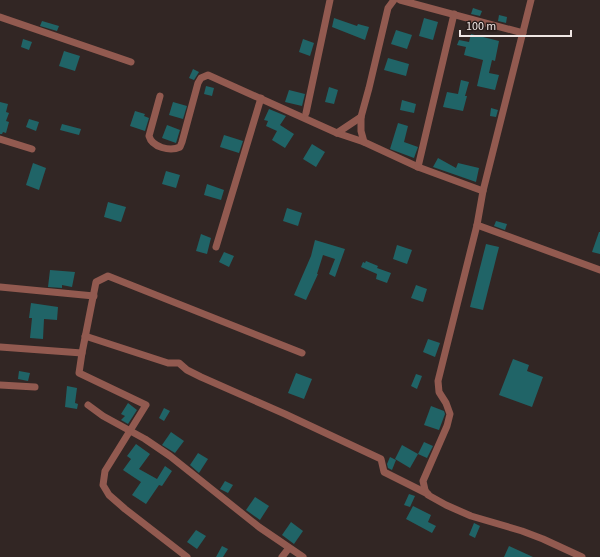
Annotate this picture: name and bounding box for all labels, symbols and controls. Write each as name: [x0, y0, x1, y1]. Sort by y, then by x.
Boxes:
scale bar: [460, 12, 571, 38]
text: 100 m: [466, 18, 496, 35]

